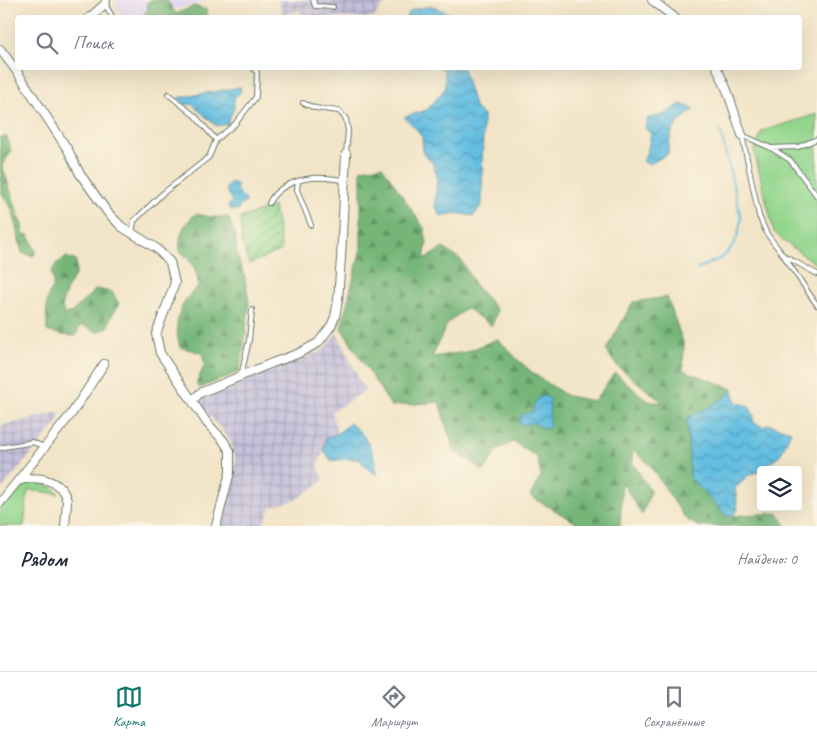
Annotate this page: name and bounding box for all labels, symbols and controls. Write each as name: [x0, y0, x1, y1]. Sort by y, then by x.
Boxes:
search box: [15, 15, 802, 70]
icon: search: [33, 29, 61, 57]
text: Поиск: [73, 31, 113, 55]
map controls: [757, 466, 802, 511]
button: layers: [757, 466, 802, 511]
text: Рядом: [20, 546, 67, 572]
text: Найдено: 0: [737, 549, 797, 569]
tab: Карта: [113, 683, 145, 730]
tab: Маршрут: [371, 683, 417, 730]
tab: Сохранённые: [643, 683, 704, 730]

